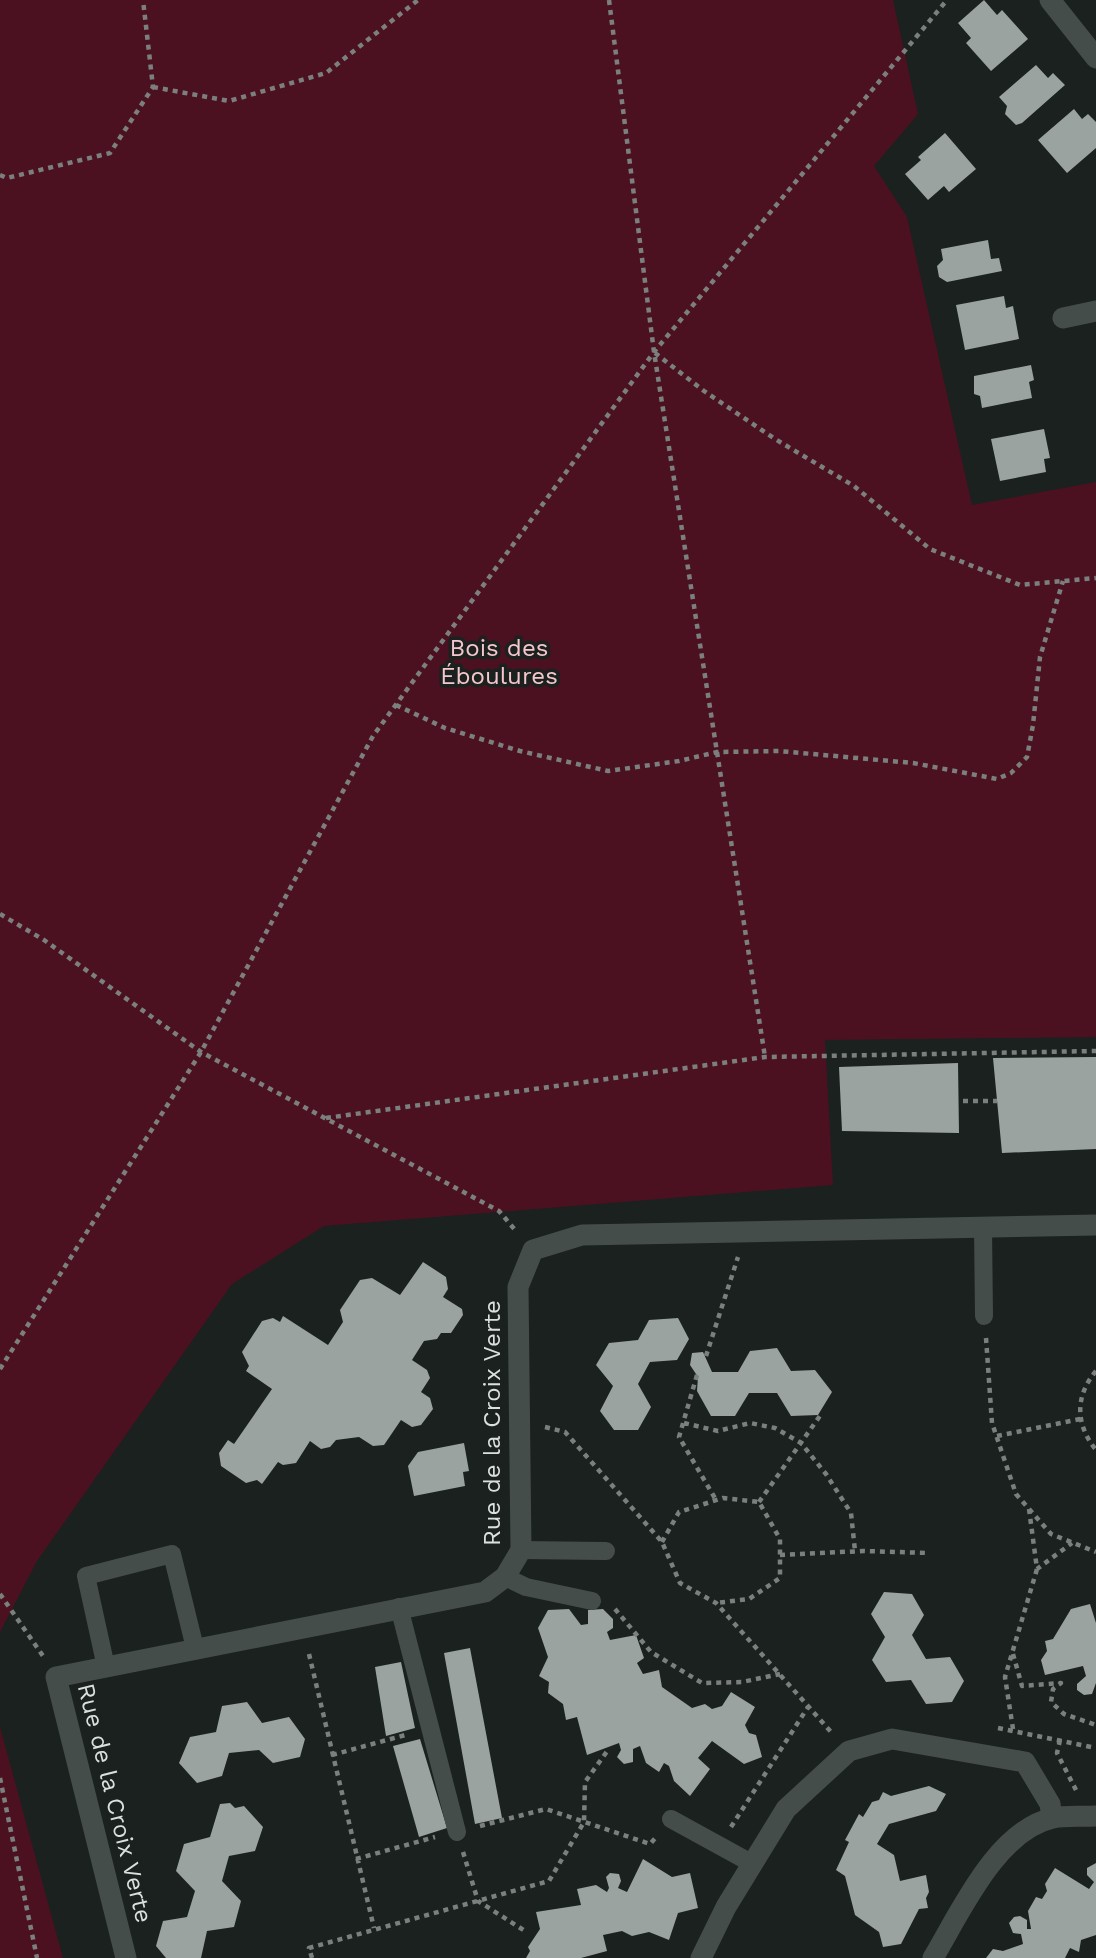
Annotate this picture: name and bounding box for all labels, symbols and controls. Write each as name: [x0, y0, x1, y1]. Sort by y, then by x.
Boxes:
park label: Bois des Éboulures: [440, 634, 558, 690]
street label: Rue de la Croix Verte: [478, 1300, 506, 1546]
street label: Rue de la Croix Verte: [72, 1680, 158, 1926]

